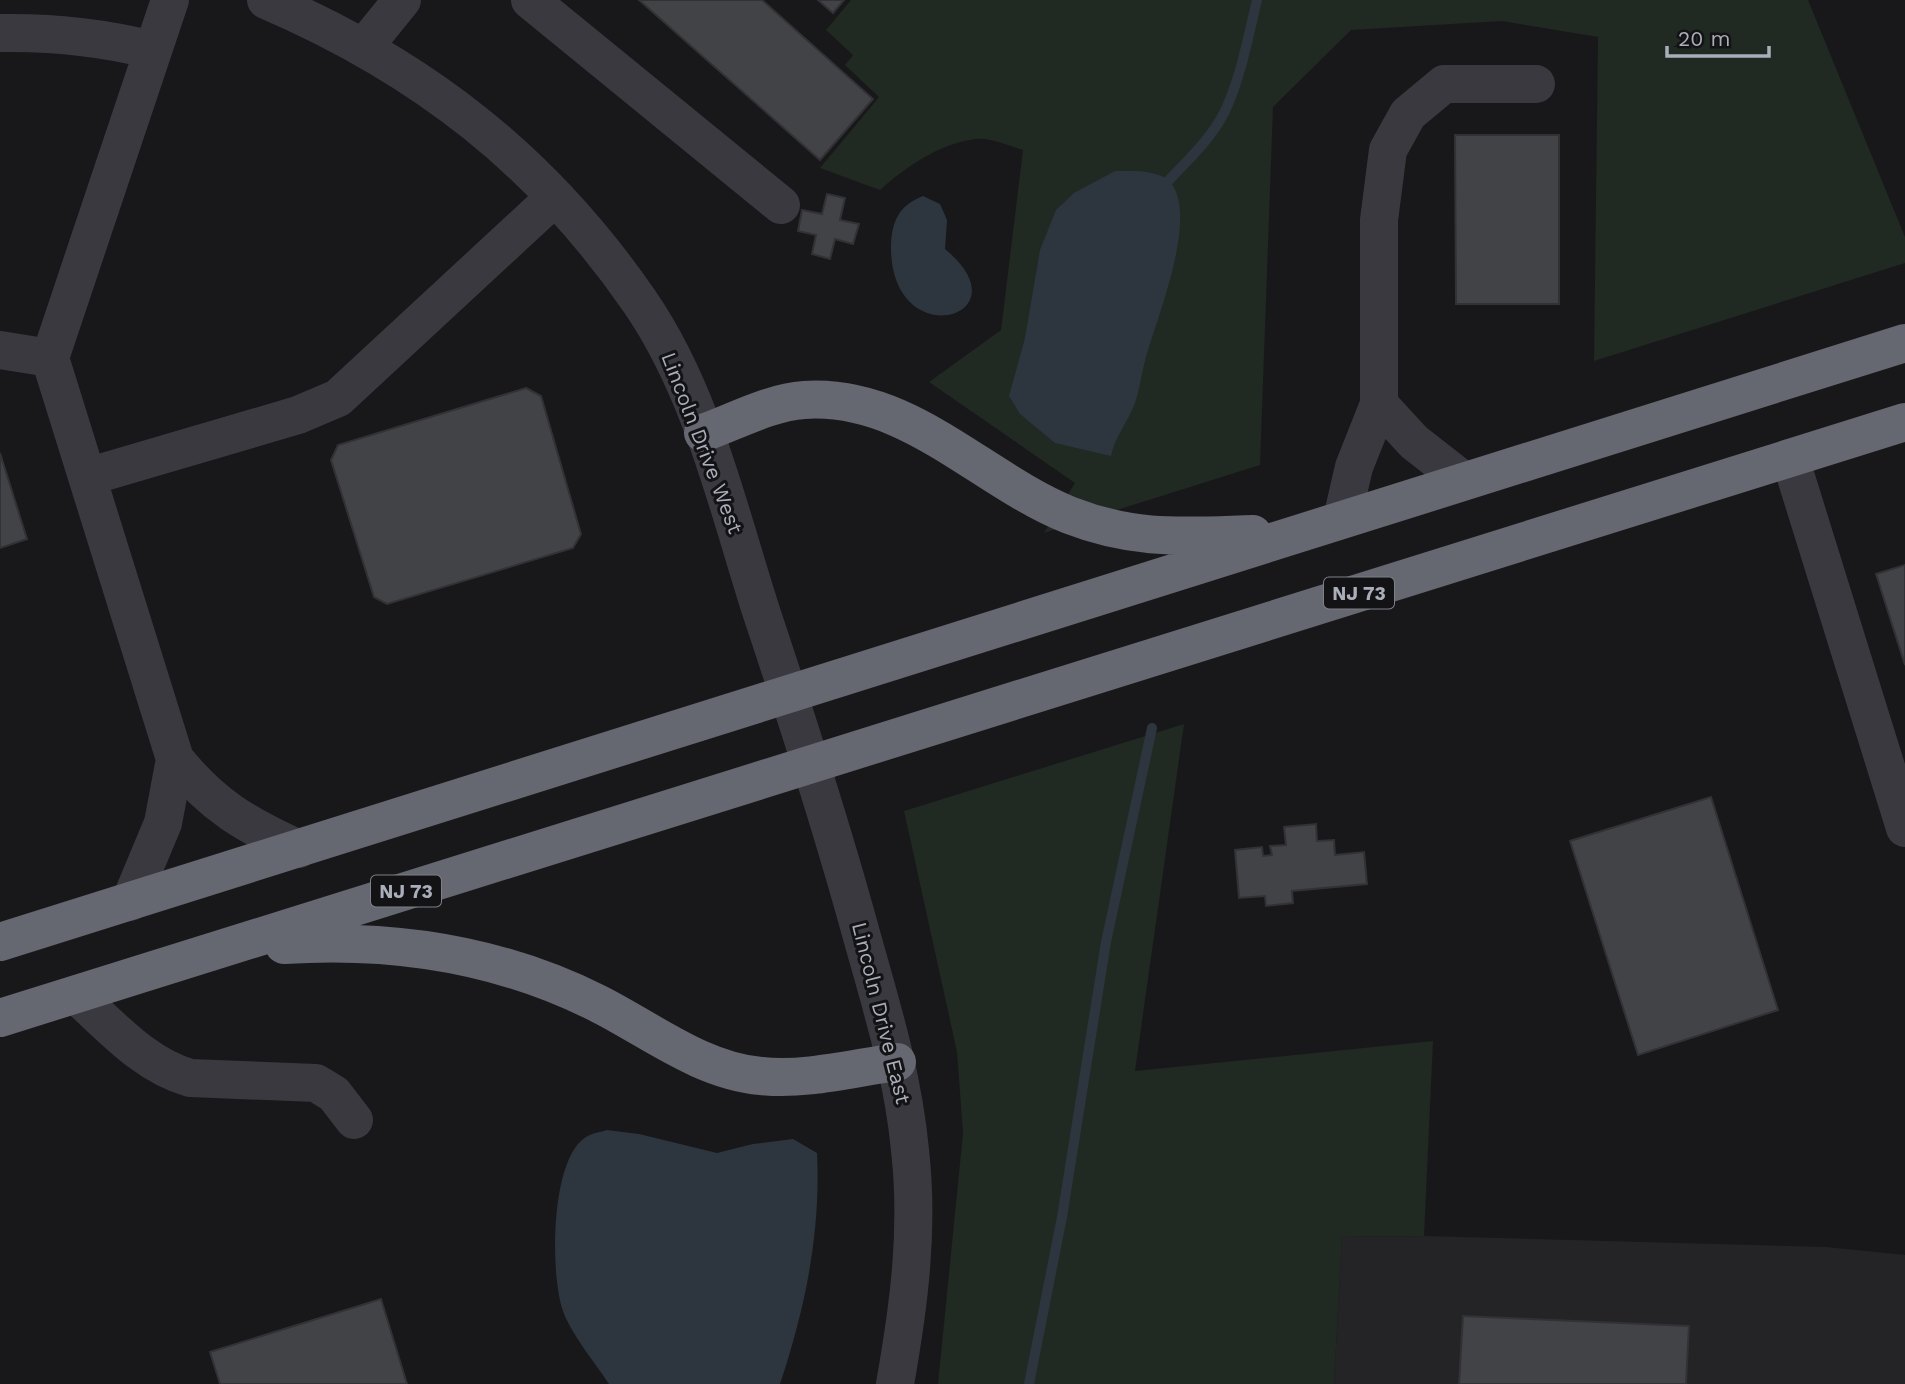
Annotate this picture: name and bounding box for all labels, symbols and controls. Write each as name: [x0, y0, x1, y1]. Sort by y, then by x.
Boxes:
scale bar: [1667, 14, 1769, 58]
text: 20 m: [1678, 26, 1730, 51]
street label: Lincoln Drive West: [656, 349, 749, 537]
road number: NJ 73: [1324, 578, 1394, 608]
road number: NJ 73: [371, 876, 441, 906]
street label: Lincoln Drive East: [847, 919, 916, 1107]

